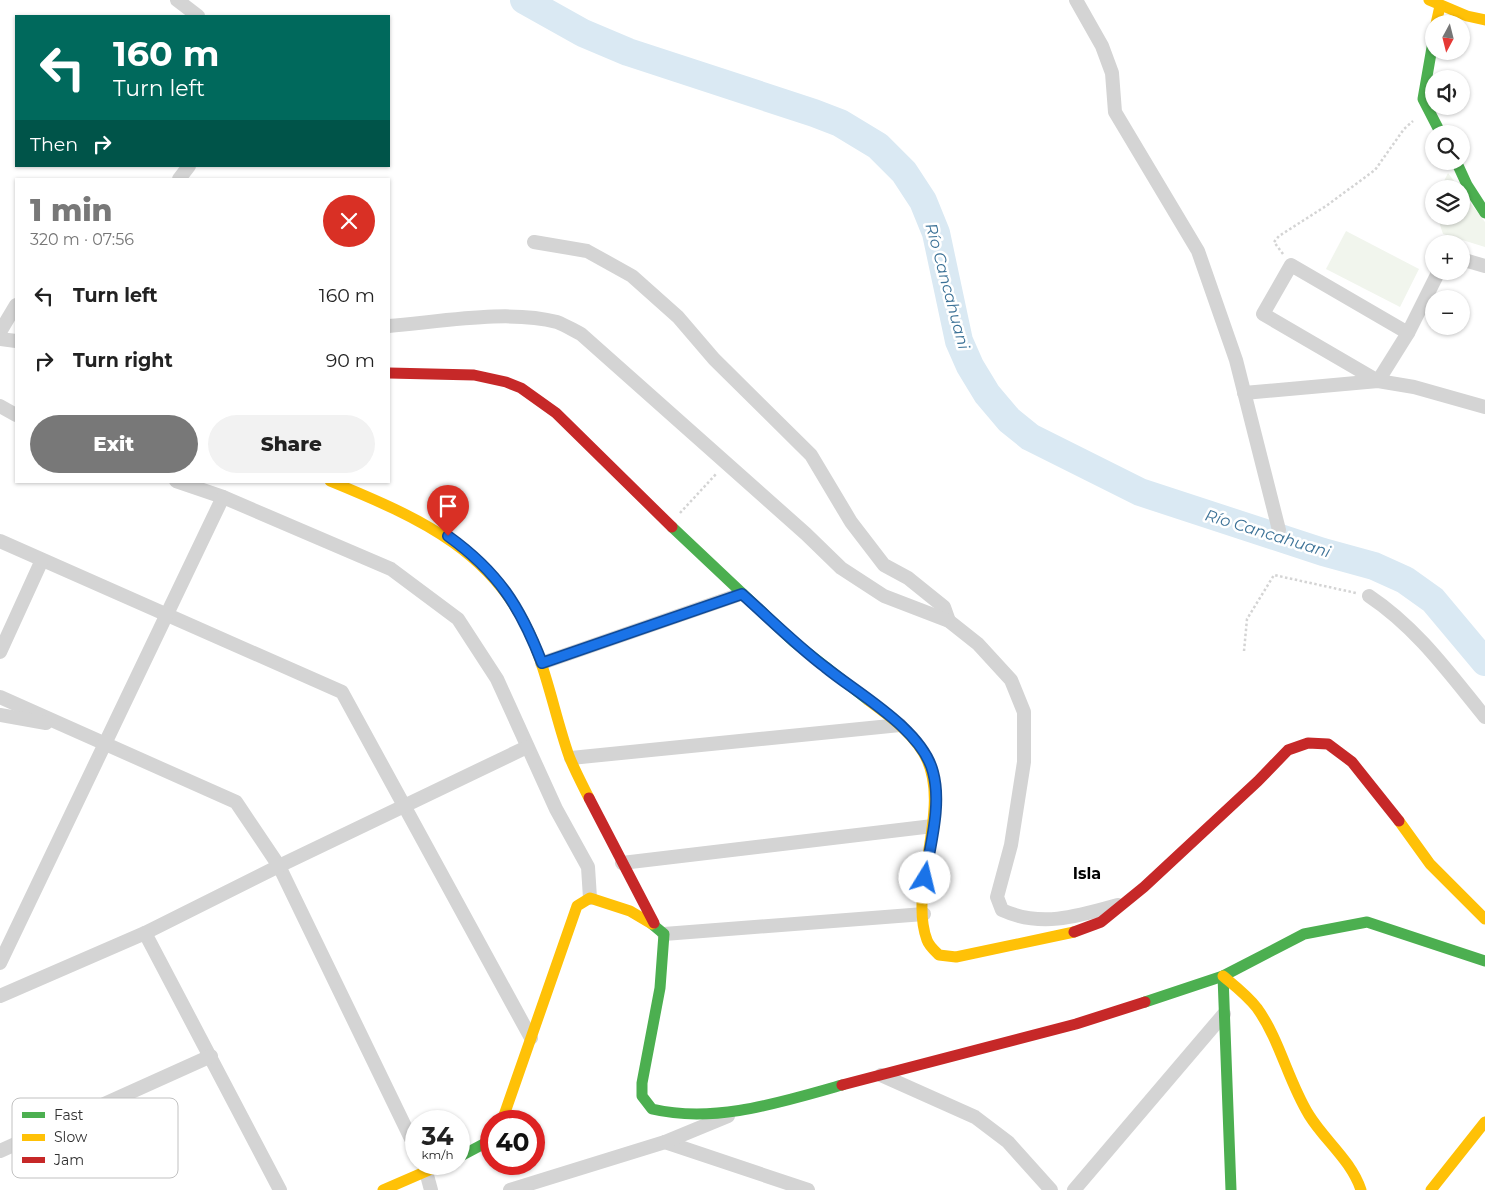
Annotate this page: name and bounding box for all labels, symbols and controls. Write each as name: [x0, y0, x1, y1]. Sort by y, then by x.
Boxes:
north arrow: [1425, 15, 1470, 60]
map controls: [1425, 15, 1470, 335]
text: 160 m: [113, 32, 219, 75]
icon: left: [30, 35, 95, 100]
button: sound: [1425, 70, 1470, 115]
text: Turn left: [113, 75, 205, 102]
button: search: [1425, 125, 1470, 170]
icon: right: [88, 130, 116, 158]
text: Then: [30, 133, 78, 156]
button: layers: [1425, 180, 1470, 225]
text: 1 min: [30, 192, 113, 229]
button: close: [323, 195, 375, 247]
water label: Río Cancahuani: [921, 221, 974, 352]
text: 320 m · 07:56: [30, 230, 134, 249]
button: +: [1425, 235, 1470, 280]
icon: left: [30, 282, 58, 310]
text: Turn left: [73, 284, 158, 307]
text: 160 m: [319, 284, 375, 307]
button: −: [1425, 290, 1470, 335]
icon: right: [30, 347, 58, 375]
text: Turn right: [73, 349, 173, 372]
text: 90 m: [326, 349, 375, 372]
button: Exit: [30, 415, 198, 473]
button: Share: [208, 415, 375, 473]
pin: [427, 485, 469, 536]
icon: arrive: [434, 492, 462, 520]
water label: Río Cancahuani: [1203, 505, 1334, 562]
position arrow: [898, 851, 950, 903]
district label: Isla: [1073, 864, 1101, 883]
legend: [12, 1098, 178, 1178]
text: Fast: [54, 1106, 84, 1124]
speed limit sign: 40: [480, 1110, 545, 1175]
text: 34: [421, 1121, 454, 1151]
text: Slow: [54, 1128, 88, 1146]
text: km/h: [421, 1147, 454, 1162]
text: Jam: [53, 1151, 84, 1169]

